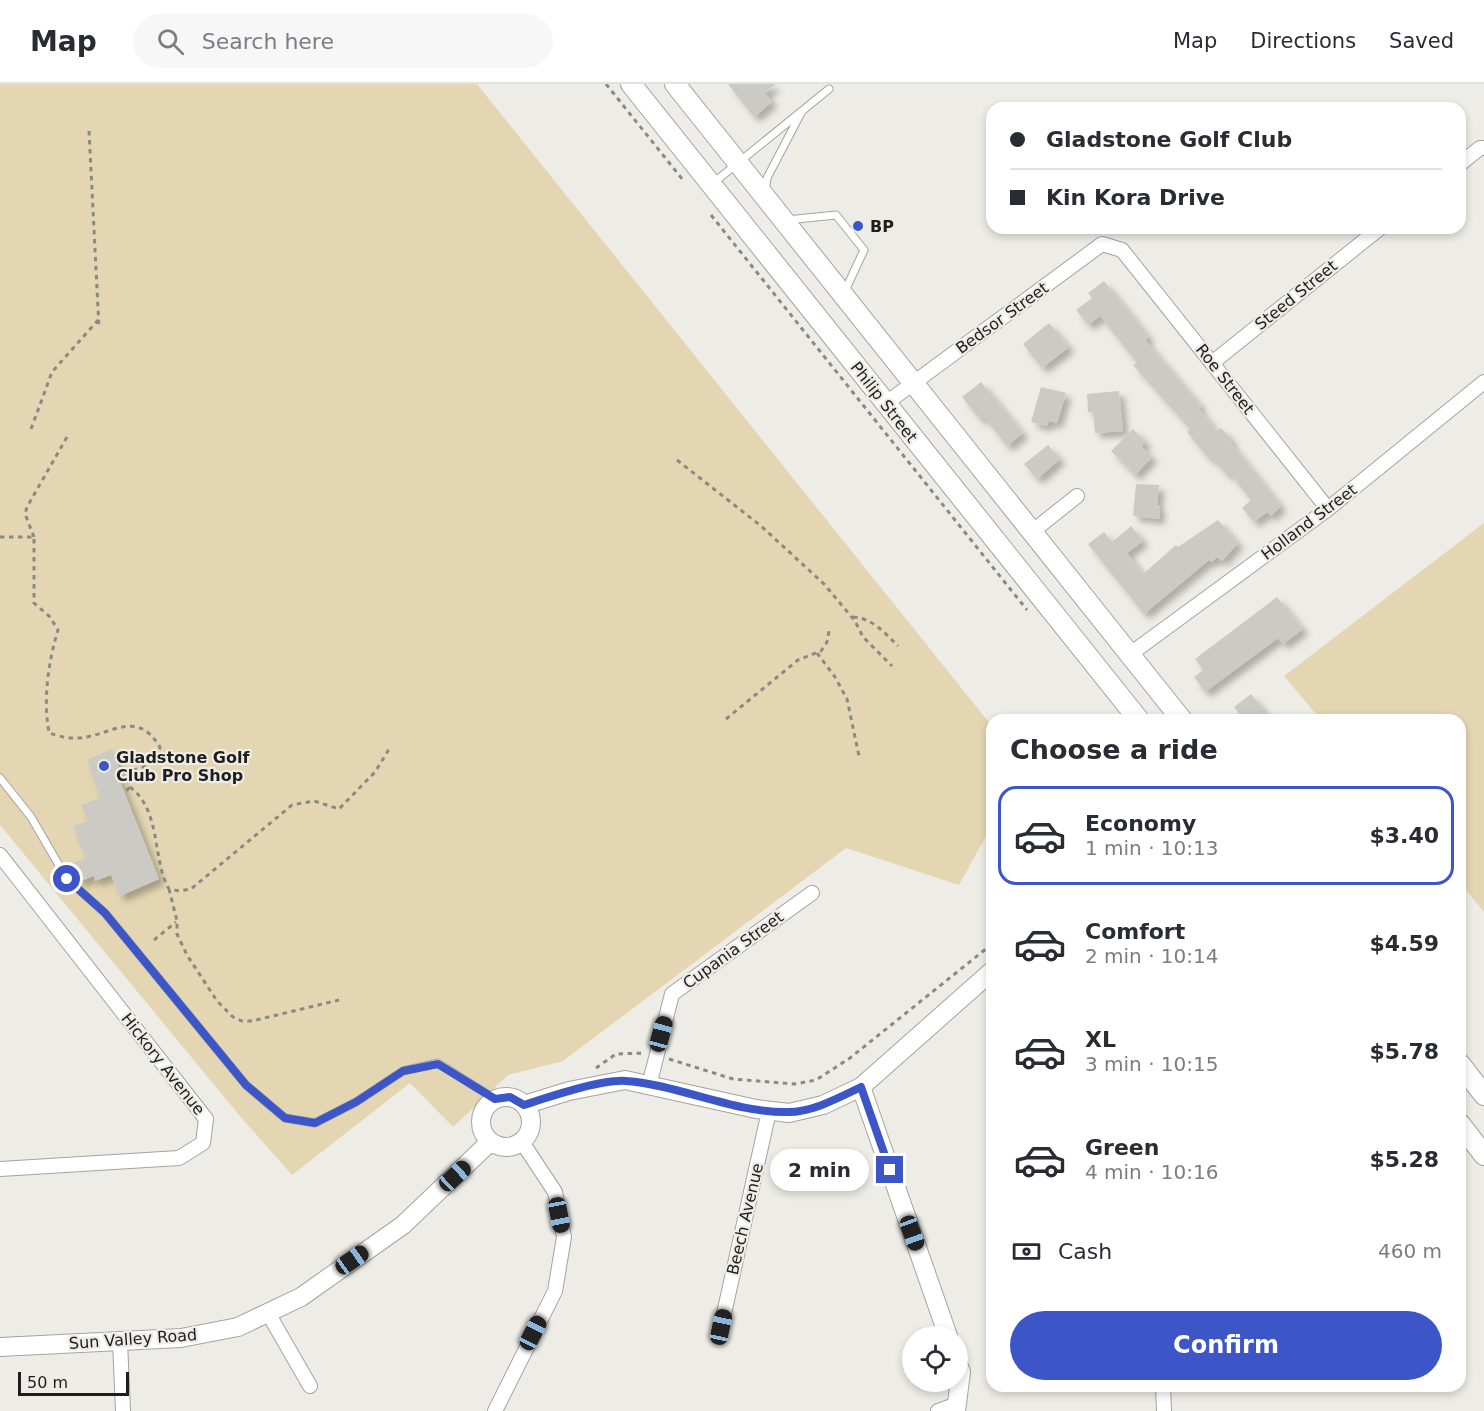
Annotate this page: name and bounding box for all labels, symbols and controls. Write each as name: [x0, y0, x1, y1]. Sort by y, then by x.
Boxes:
search box: [133, 14, 553, 68]
text: Map: [30, 25, 97, 58]
icon: search: [154, 25, 187, 58]
text: Search here: [202, 29, 334, 54]
text: Map: [1173, 29, 1217, 53]
text: Directions: [1250, 29, 1356, 53]
text: Saved: [1389, 29, 1454, 53]
text: Gladstone Golf Club: [1046, 127, 1292, 152]
text: Kin Kora Drive: [1046, 185, 1225, 210]
place label: BP: [870, 217, 894, 236]
marker: BP: [851, 219, 865, 233]
street label: Steed Street: [1251, 256, 1341, 334]
street label: Bedsor Street: [952, 278, 1052, 358]
street label: Roe Street: [1192, 340, 1258, 418]
street label: Philip Street: [847, 358, 921, 446]
street label: Holland Street: [1258, 480, 1360, 564]
text: Choose a ride: [1010, 734, 1218, 765]
place label: Gladstone Golf Club Pro Shop: [116, 748, 250, 785]
marker: Gladstone Golf Club Pro Shop: [97, 759, 111, 773]
icon: car: [1013, 809, 1067, 863]
text: Economy: [1085, 811, 1196, 836]
text: $3.40: [1369, 823, 1439, 848]
text: 1 min · 10:13: [1085, 836, 1219, 860]
route start: [53, 865, 80, 892]
street label: Cupania Street: [679, 907, 787, 993]
icon: car: [1013, 917, 1067, 971]
text: Comfort: [1085, 919, 1185, 944]
text: $4.59: [1369, 931, 1439, 956]
text: 2 min · 10:14: [1085, 944, 1219, 968]
street label: Hickory Avenue: [117, 1009, 209, 1119]
car: [648, 1014, 674, 1054]
icon: car: [1013, 1025, 1067, 1079]
text: XL: [1085, 1027, 1116, 1052]
text: $5.78: [1369, 1039, 1439, 1064]
text: 3 min · 10:15: [1085, 1052, 1219, 1076]
icon: car: [1013, 1133, 1067, 1187]
text: Green: [1085, 1135, 1159, 1160]
text: $5.28: [1369, 1147, 1439, 1172]
callout: 2 min: [770, 1149, 869, 1191]
route end: [876, 1156, 903, 1183]
car: [436, 1157, 474, 1195]
text: 2 min: [788, 1158, 851, 1182]
text: 4 min · 10:16: [1085, 1160, 1219, 1184]
street label: Beech Avenue: [723, 1161, 767, 1277]
car: [547, 1196, 571, 1234]
car: [897, 1213, 927, 1253]
icon: cash: [1010, 1235, 1043, 1268]
text: Cash: [1058, 1239, 1112, 1264]
text: 460 m: [1378, 1239, 1442, 1263]
car: [332, 1242, 372, 1278]
car: [708, 1308, 734, 1346]
button: Confirm: [1010, 1311, 1442, 1380]
car: [517, 1313, 549, 1353]
street label: Sun Valley Road: [68, 1325, 198, 1353]
map controls: [902, 1326, 968, 1392]
button: locate: [902, 1326, 968, 1392]
scale bar: [18, 1369, 129, 1396]
text: 50 m: [27, 1373, 68, 1392]

